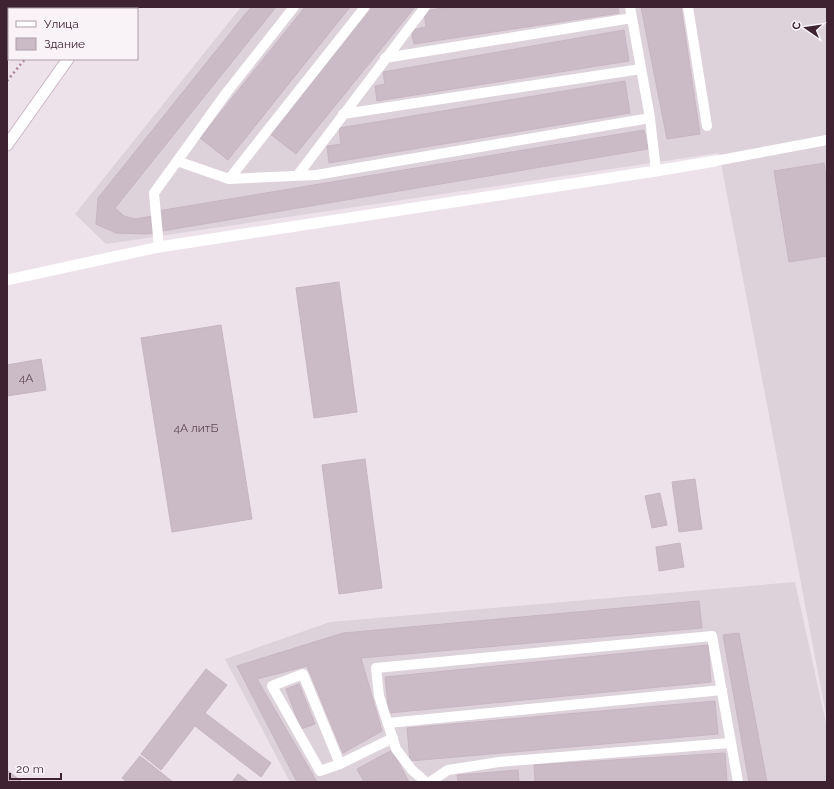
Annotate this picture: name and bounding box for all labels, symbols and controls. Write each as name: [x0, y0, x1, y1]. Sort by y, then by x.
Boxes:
legend: [8, 8, 138, 60]
north arrow: [786, 8, 826, 48]
text: Улица: [44, 17, 79, 31]
text: С: [790, 20, 804, 31]
text: Здание: [44, 37, 85, 51]
house number: 4А: [19, 371, 33, 385]
house number: 4А литБ: [174, 421, 219, 435]
scale bar: [10, 755, 61, 781]
text: 20 m: [16, 762, 44, 776]

